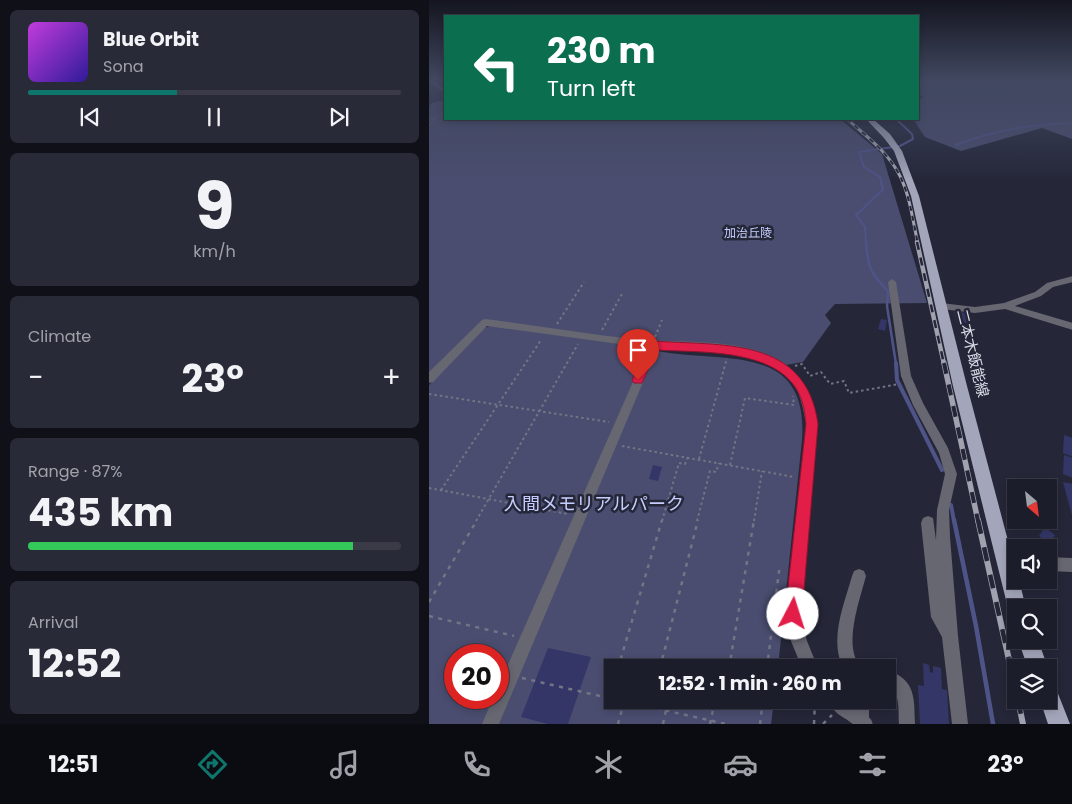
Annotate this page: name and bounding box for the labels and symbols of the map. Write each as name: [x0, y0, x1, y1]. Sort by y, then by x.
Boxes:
park label: 加治丘陵: [724, 224, 772, 241]
street label: 二本木飯能線: [952, 307, 994, 399]
pin: [617, 329, 659, 380]
north arrow: [1007, 479, 1057, 529]
park label: 入間メモリアルパーク: [504, 491, 684, 516]
position arrow: [766, 587, 818, 639]
speed limit sign: 20: [444, 644, 509, 709]

